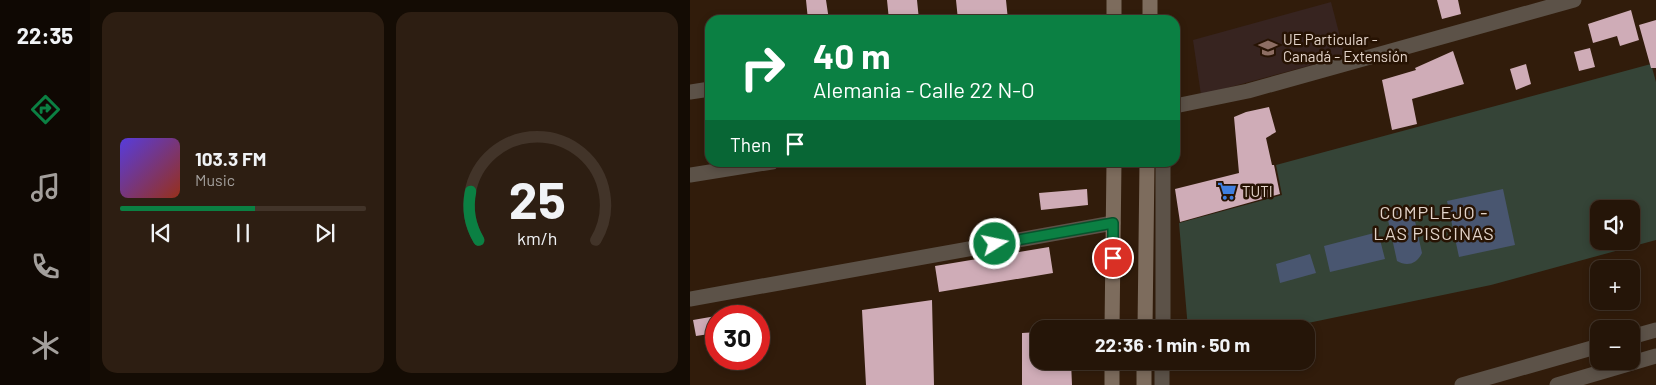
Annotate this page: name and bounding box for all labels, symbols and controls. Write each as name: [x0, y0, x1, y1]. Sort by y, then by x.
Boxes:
text: 22:35: [17, 22, 73, 48]
place label: UE Particular - Canadá - Extensión: [1283, 30, 1408, 65]
text: 40 m: [813, 34, 890, 76]
icon: right: [730, 35, 795, 100]
school or university icon: UE Particular - Canadá - Extensión: [1257, 37, 1279, 59]
text: Alemania - Calle 22 N-O: [813, 76, 1035, 102]
icon: directions: [28, 92, 63, 127]
icon: arrive: [781, 130, 809, 158]
text: Then: [730, 133, 771, 156]
text: 103.3 FM: [195, 147, 266, 170]
text: 25: [508, 167, 566, 229]
icon: music: [28, 170, 63, 205]
text: Music: [195, 170, 235, 189]
supermarket icon: TUTI: [1216, 180, 1238, 202]
place label: TUTI: [1242, 182, 1273, 200]
map controls: [1590, 200, 1640, 370]
button: sound: [1590, 200, 1640, 250]
district label: COMPLEJO - LAS PISCINAS: [1373, 201, 1495, 244]
position arrow: [968, 217, 1020, 269]
icon: previous: [147, 219, 175, 247]
icon: pause: [229, 219, 257, 247]
icon: next: [311, 219, 339, 247]
text: km/h: [517, 227, 557, 249]
pin: [1092, 237, 1134, 279]
icon: arrive: [1099, 244, 1127, 272]
icon: phone: [28, 249, 63, 284]
button: +: [1590, 260, 1640, 310]
speed limit sign: 30: [705, 305, 770, 370]
button: −: [1590, 320, 1640, 370]
icon: climate: [28, 328, 63, 363]
text: 22:36 · 1 min · 50 m: [1095, 333, 1250, 356]

